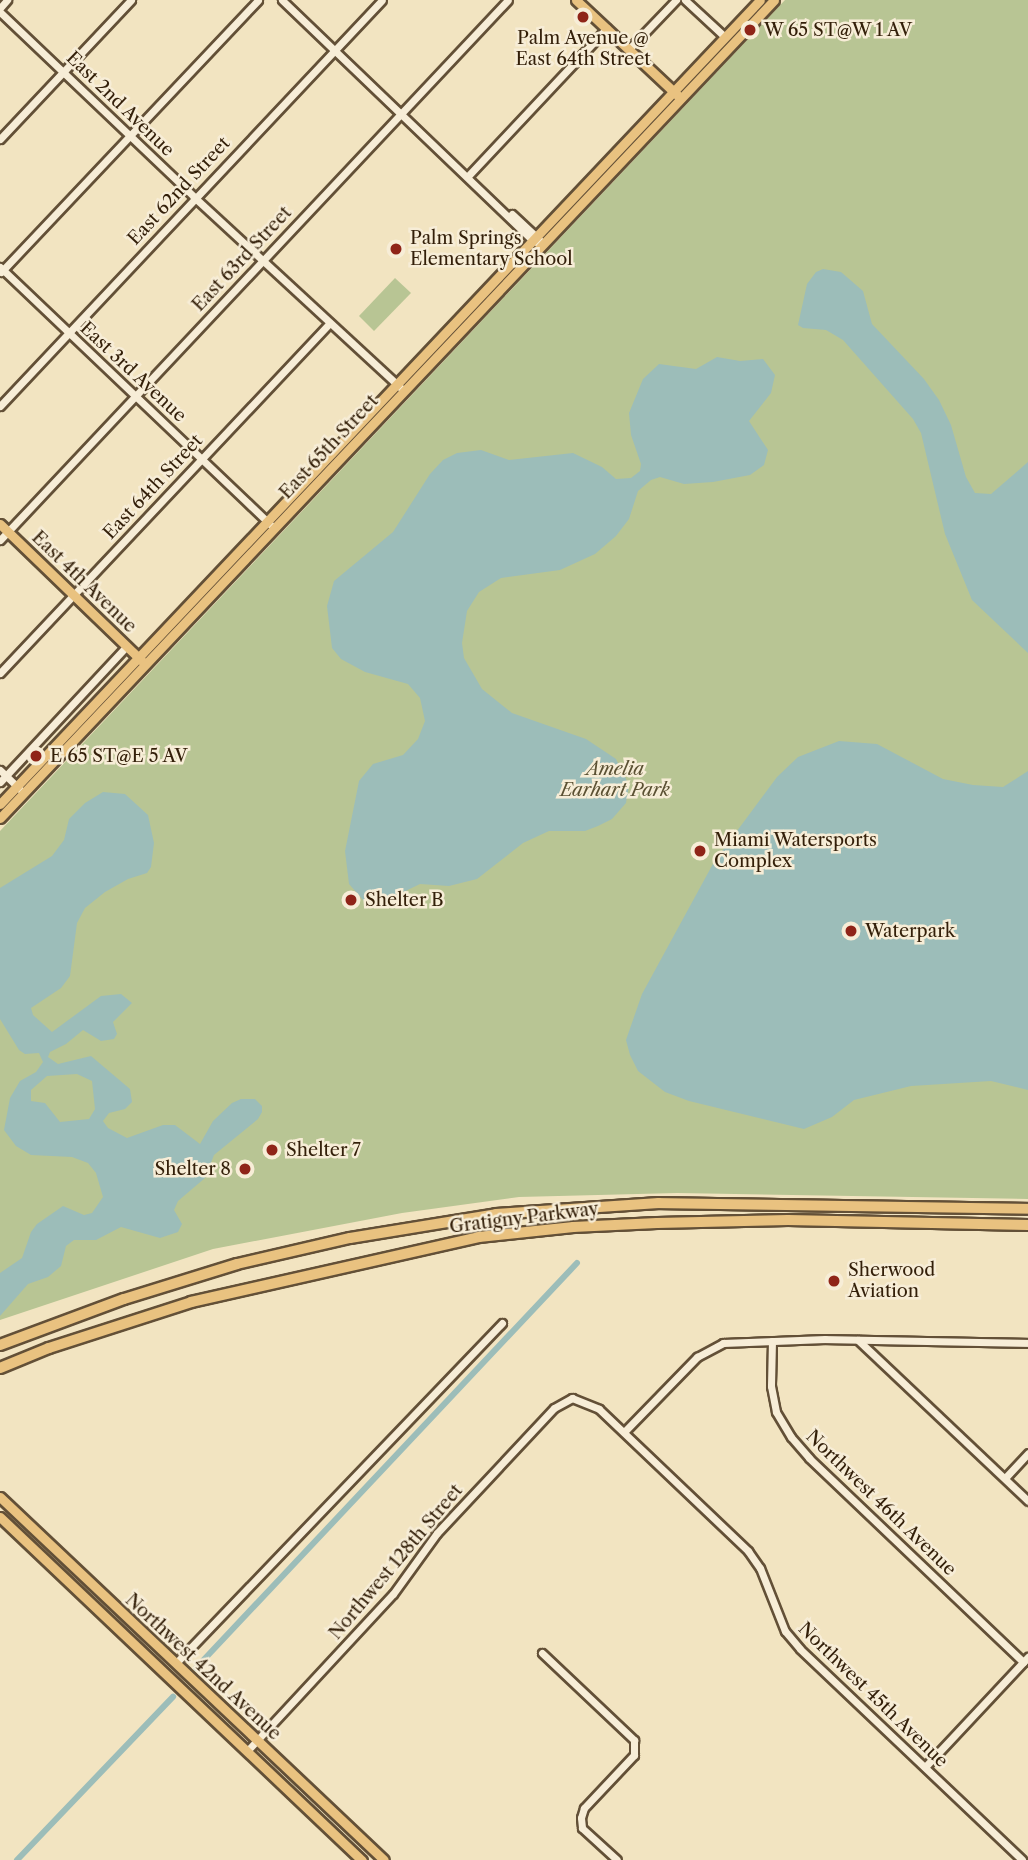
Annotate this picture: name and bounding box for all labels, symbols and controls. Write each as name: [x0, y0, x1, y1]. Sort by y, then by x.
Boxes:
marker: Palm Avenue @ East 64th Street: [575, 9, 591, 25]
place label: W 65 ST@W 1 AV: [764, 19, 914, 41]
marker: W 65 ST@W 1 AV: [742, 22, 758, 38]
place label: Palm Avenue @ East 64th Street: [515, 28, 651, 70]
street label: East 2nd Avenue: [61, 47, 179, 161]
street label: East 62nd Street: [123, 133, 235, 249]
street label: East 63rd Street: [188, 202, 296, 316]
place label: Palm Springs Elementary School: [410, 228, 573, 270]
marker: Palm Springs Elementary School: [388, 241, 404, 257]
street label: East 3rd Avenue: [75, 317, 191, 427]
street label: East 65th Street: [275, 390, 383, 504]
street label: East 64th Street: [99, 430, 207, 544]
street label: East 4th Avenue: [27, 526, 141, 638]
place label: E 65 ST@E 5 AV: [50, 745, 188, 767]
marker: E 65 ST@E 5 AV: [28, 748, 44, 764]
park label: Amelia Earhart Park: [560, 759, 670, 802]
place label: Miami Watersports Complex: [714, 830, 878, 872]
marker: Miami Watersports Complex: [692, 843, 708, 859]
place label: Shelter B: [365, 889, 444, 911]
marker: Shelter B: [343, 892, 359, 908]
place label: Waterpark: [865, 920, 955, 942]
marker: Waterpark: [843, 923, 859, 939]
place label: Shelter 7: [286, 1139, 361, 1161]
marker: Shelter 7: [264, 1142, 280, 1158]
place label: Shelter 8: [154, 1158, 231, 1180]
marker: Shelter 8: [237, 1161, 253, 1177]
street label: Gratigny Parkway: [448, 1198, 600, 1238]
place label: Sherwood Aviation: [848, 1260, 935, 1302]
marker: Sherwood Aviation: [826, 1273, 842, 1289]
street label: Northwest 46th Avenue: [801, 1425, 961, 1581]
street label: Northwest 128th Street: [325, 1480, 467, 1644]
street label: Northwest 42nd Avenue: [121, 1589, 285, 1745]
street label: Northwest 45th Avenue: [794, 1618, 952, 1772]

